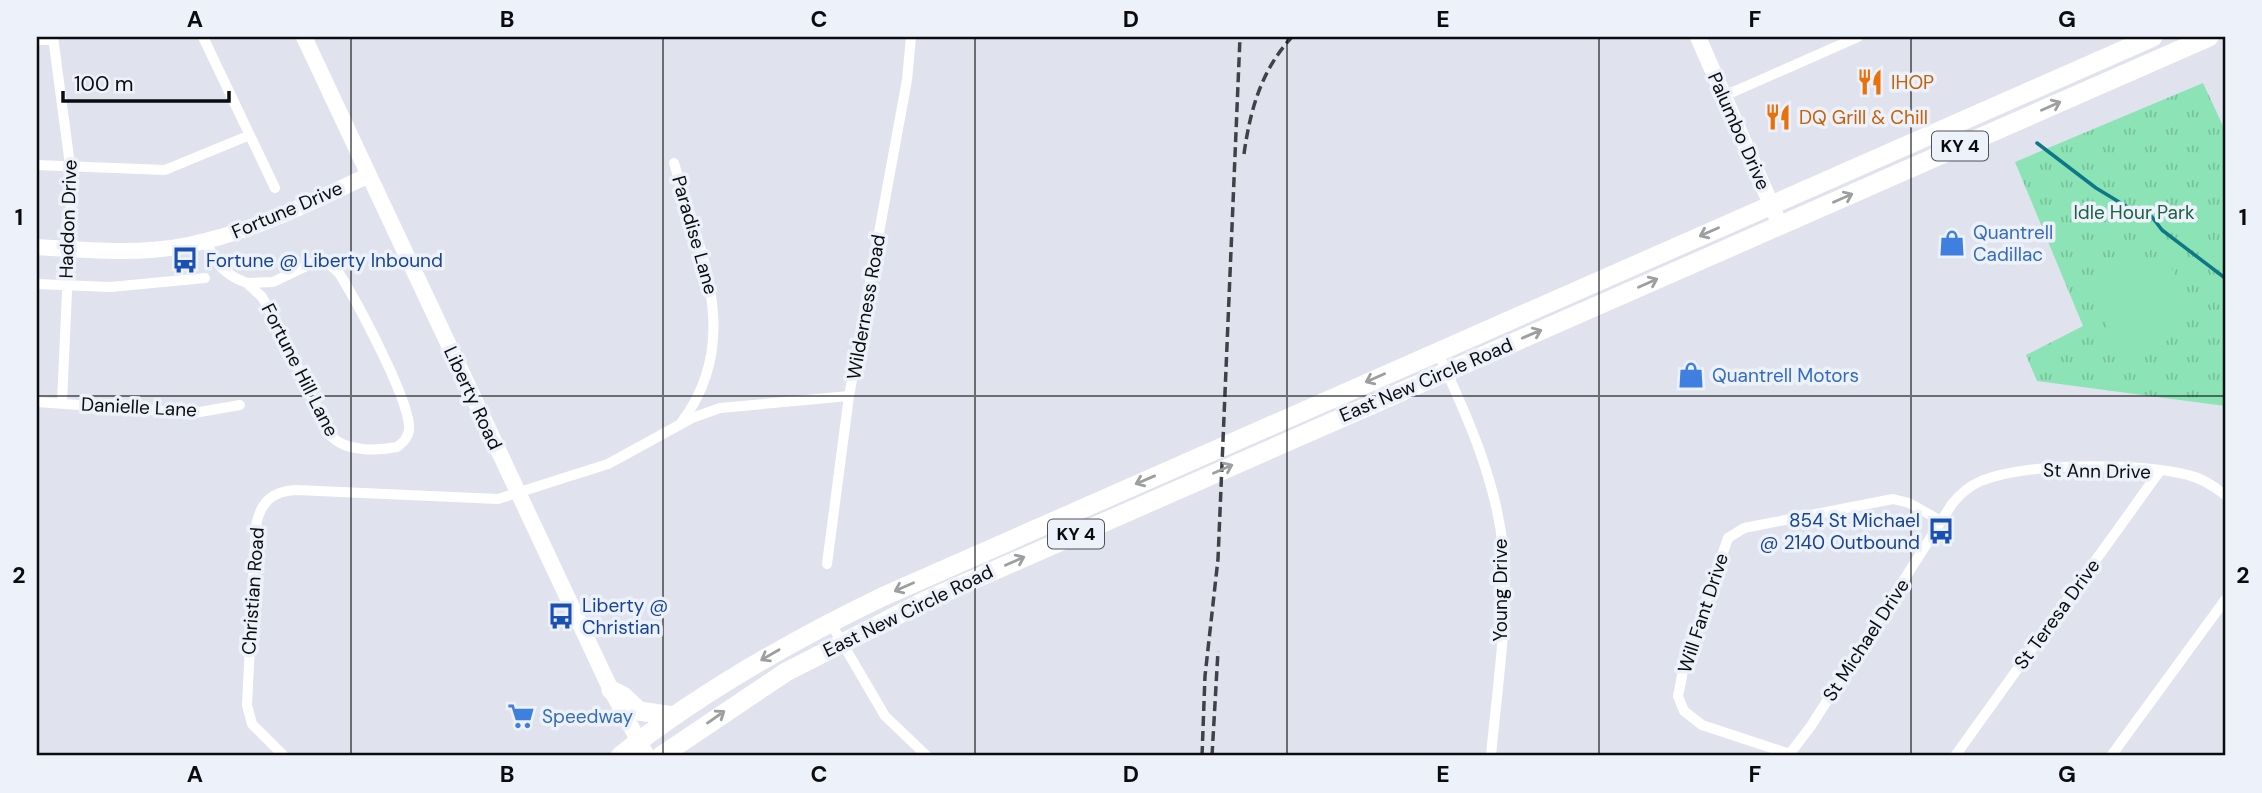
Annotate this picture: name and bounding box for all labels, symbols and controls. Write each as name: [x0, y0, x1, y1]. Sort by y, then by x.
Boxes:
text: A: [187, 4, 203, 34]
text: B: [500, 4, 514, 34]
text: C: [811, 4, 827, 34]
text: D: [1123, 4, 1139, 34]
text: E: [1436, 4, 1450, 34]
text: F: [1749, 4, 1762, 34]
text: G: [2058, 4, 2076, 34]
scale bar: [63, 60, 229, 104]
restaurant icon: IHOP: [1855, 67, 1885, 97]
street label: Palumbo Drive: [1702, 68, 1776, 194]
text: 100 m: [74, 70, 134, 98]
place label: IHOP: [1891, 70, 1934, 95]
one-way arrow: [2040, 99, 2061, 112]
restaurant icon: DQ Grill & Chill: [1763, 102, 1793, 132]
place label: DQ Grill & Chill: [1799, 105, 1928, 130]
road number: KY 4: [1932, 132, 1988, 160]
street label: Haddon Drive: [53, 159, 83, 279]
street label: Paradise Lane: [666, 173, 724, 297]
street label: Fortune Drive: [228, 175, 346, 245]
one-way arrow: [1832, 191, 1853, 204]
park label: Idle Hour Park: [2073, 200, 2195, 225]
text: 1: [15, 202, 23, 232]
text: 1: [2239, 202, 2247, 232]
place label: Quantrell Cadillac: [1973, 220, 2053, 267]
one-way arrow: [1698, 226, 1720, 239]
shop icon: Quantrell Cadillac: [1937, 228, 1967, 258]
street label: Wilderness Road: [841, 232, 891, 382]
bus stop icon: Fortune @ Liberty Inbound: [170, 245, 200, 275]
place label: Fortune @ Liberty Inbound: [206, 248, 443, 273]
one-way arrow: [1636, 276, 1658, 289]
street label: Fortune Hill Lane: [256, 299, 344, 441]
one-way arrow: [1521, 327, 1542, 340]
street label: East New Circle Road: [1336, 332, 1516, 428]
street label: Liberty Road: [438, 342, 508, 454]
shop icon: Quantrell Motors: [1676, 360, 1706, 390]
place label: Quantrell Motors: [1712, 363, 1859, 388]
one-way arrow: [1365, 372, 1386, 385]
street label: Danielle Lane: [80, 391, 198, 423]
street label: St Ann Drive: [2043, 458, 2151, 484]
one-way arrow: [1212, 462, 1233, 475]
one-way arrow: [1134, 475, 1156, 488]
place label: 854 St Michael @ 2140 Outbound: [1759, 508, 1920, 555]
bus stop icon: 854 St Michael @ 2140 Outbound: [1926, 516, 1956, 546]
road number: KY 4: [1048, 520, 1104, 548]
street label: Christian Road: [236, 526, 270, 656]
street label: Young Drive: [1488, 538, 1513, 642]
street label: Will Fant Drive: [1672, 550, 1734, 676]
one-way arrow: [1004, 554, 1025, 567]
street label: St Teresa Drive: [2008, 554, 2106, 674]
street label: East New Circle Road: [819, 559, 997, 663]
text: 2: [12, 560, 26, 590]
text: 2: [2236, 560, 2250, 590]
street label: St Michael Drive: [1817, 574, 1915, 706]
one-way arrow: [893, 581, 915, 594]
place label: Liberty @ Christian: [582, 593, 668, 640]
bus stop icon: Liberty @ Christian: [546, 601, 576, 631]
one-way arrow: [761, 648, 781, 662]
supermarket icon: Speedway: [506, 701, 536, 731]
place label: Speedway: [542, 704, 634, 729]
one-way arrow: [706, 710, 725, 724]
text: A: [187, 759, 203, 789]
text: B: [500, 759, 514, 789]
text: C: [811, 759, 827, 789]
text: D: [1123, 759, 1139, 789]
text: E: [1436, 759, 1450, 789]
text: F: [1749, 759, 1762, 789]
text: G: [2058, 759, 2076, 789]

